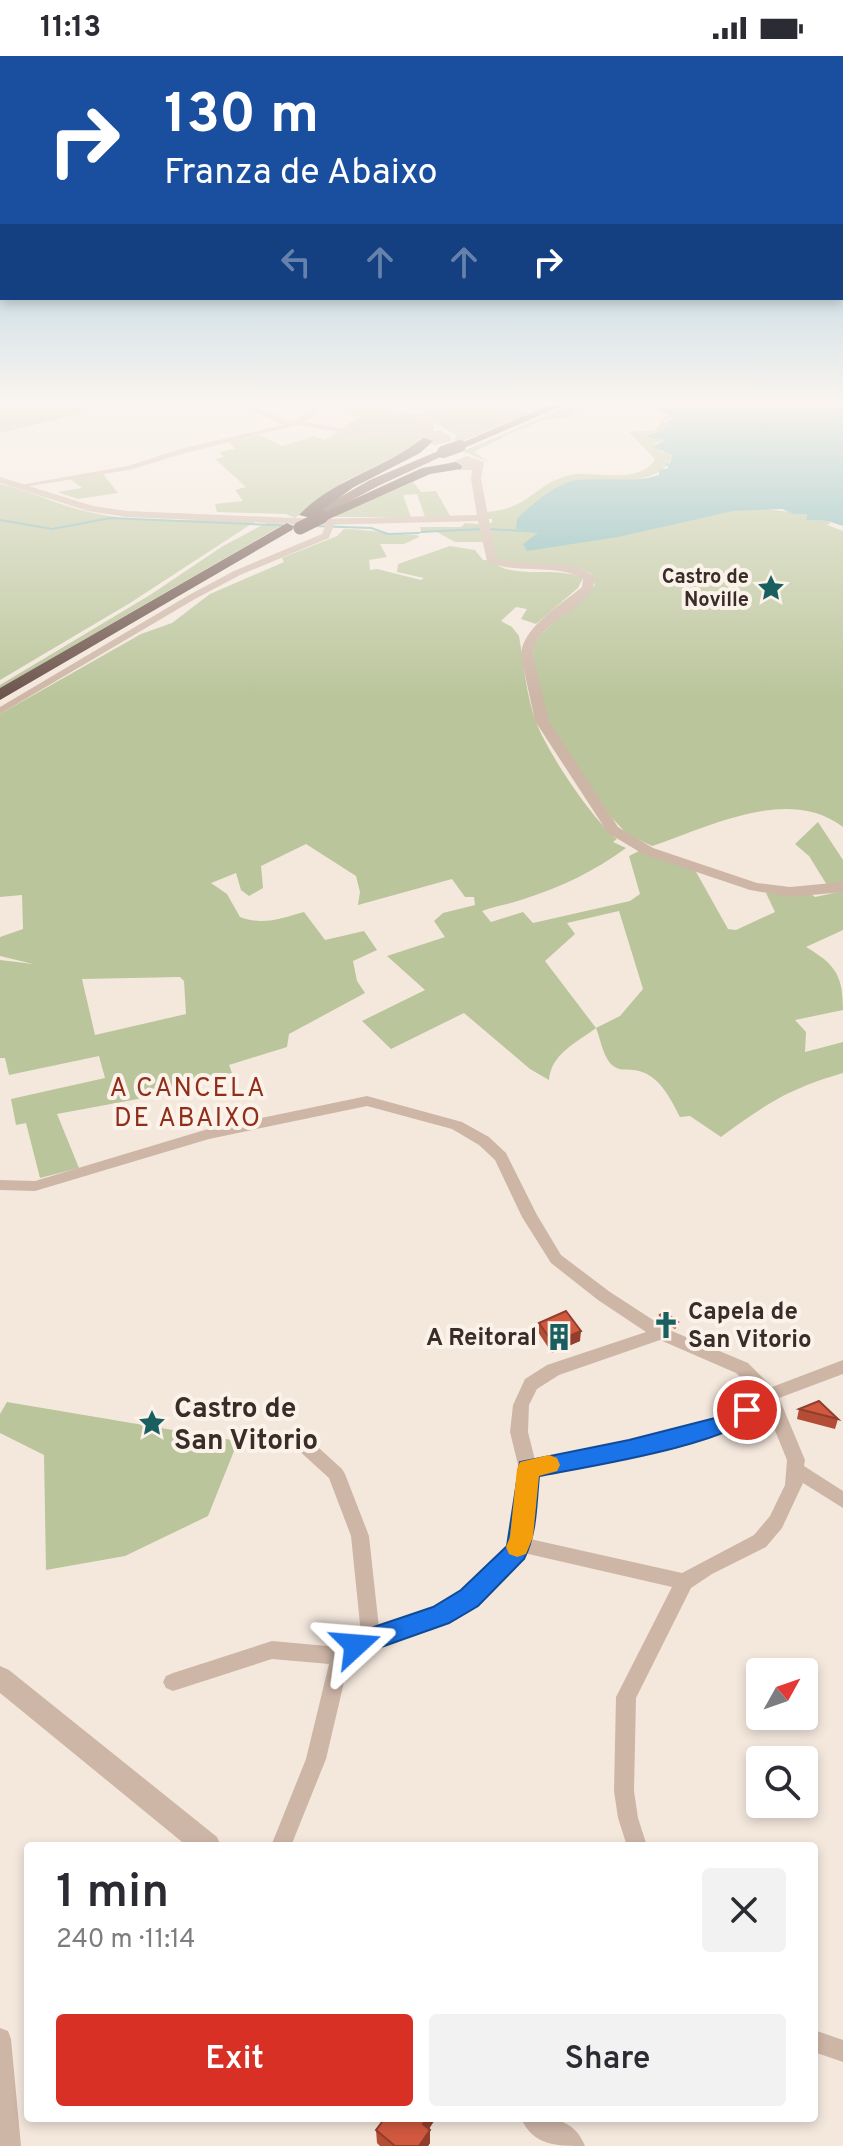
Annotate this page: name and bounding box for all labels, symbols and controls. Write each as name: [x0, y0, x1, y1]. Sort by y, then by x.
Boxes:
text: 11:13: [40, 10, 101, 47]
text: 130 m: [164, 82, 319, 152]
icon: right: [32, 88, 136, 192]
text: Franza de Abaixo: [164, 151, 438, 197]
icon: left: [274, 240, 318, 284]
icon: ahead: [358, 240, 402, 284]
icon: ahead: [442, 240, 486, 284]
icon: right: [526, 240, 570, 284]
place label: Castro de Noville: [662, 565, 749, 614]
place icon: Castro de Noville: [756, 573, 786, 603]
district label: A CANCELA DE ABAIXO: [109, 1073, 267, 1136]
place label: Capela de San Vitorio: [688, 1298, 812, 1356]
church icon: Capela de San Vitorio: [651, 1310, 681, 1340]
building icon: A Reitoral: [544, 1322, 574, 1352]
place label: A Reitoral: [426, 1324, 537, 1354]
pin: [713, 1376, 781, 1444]
icon: arrive: [725, 1388, 769, 1432]
place label: Castro de San Vitorio: [174, 1392, 318, 1460]
place icon: Castro de San Vitorio: [137, 1408, 167, 1438]
position arrow: [314, 1603, 398, 1687]
north arrow: [746, 1658, 818, 1730]
map controls: [746, 1658, 818, 1818]
button: search: [746, 1746, 818, 1818]
text: 1 min: [56, 1864, 169, 1924]
button: close: [702, 1868, 786, 1952]
text: 240 m · 11:14: [56, 1924, 195, 1957]
button: Exit: [56, 2014, 413, 2106]
button: Share: [429, 2014, 786, 2106]

